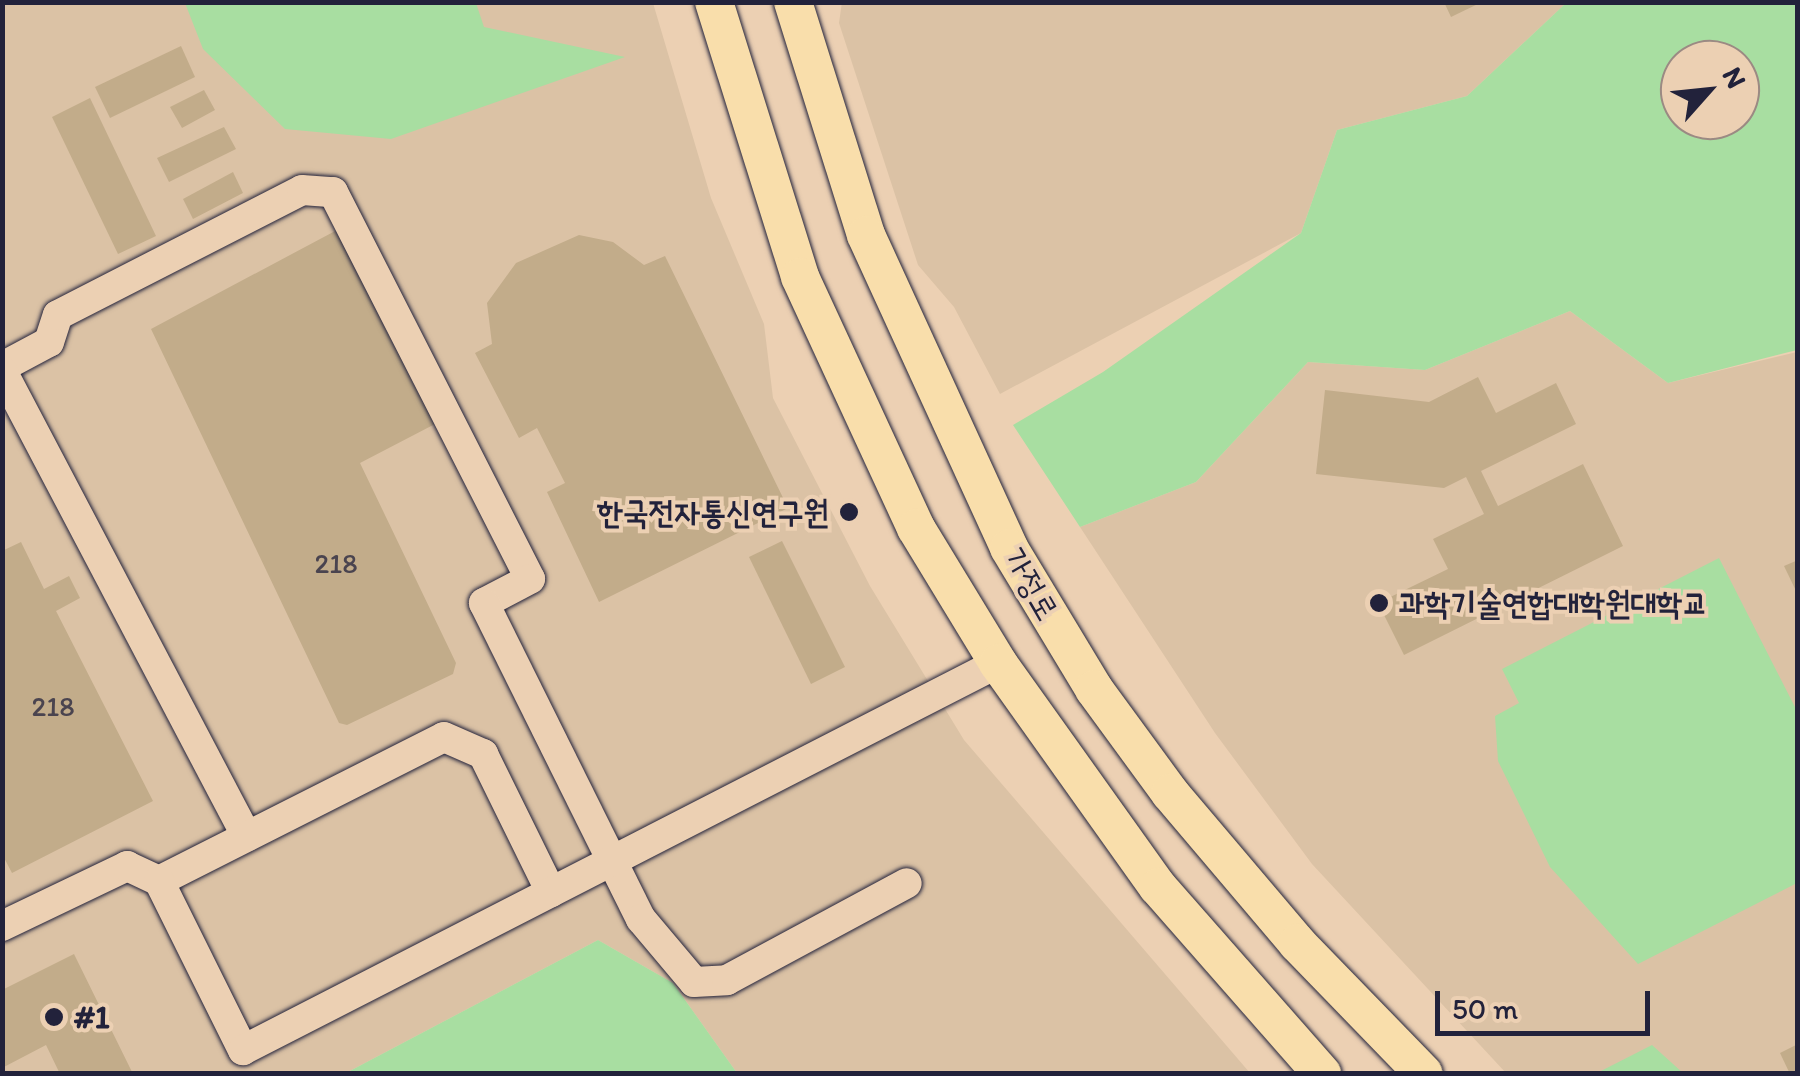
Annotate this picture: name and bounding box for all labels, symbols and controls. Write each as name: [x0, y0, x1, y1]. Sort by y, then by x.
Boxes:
north arrow: [1660, 40, 1760, 140]
text: N: [1716, 61, 1754, 93]
place label: 한국전자통신연구원: [597, 493, 829, 531]
marker: 한국전자통신연구원: [838, 501, 860, 523]
street label: 가정로: [995, 541, 1067, 627]
house number: 218: [314, 546, 358, 580]
place label: 과학기술연합대학원대학교: [1399, 584, 1708, 622]
marker: 과학기술연합대학원대학교: [1368, 592, 1390, 614]
house number: 218: [31, 689, 75, 723]
scale bar: [1440, 971, 1655, 1033]
text: 50 m: [1452, 990, 1518, 1027]
place label: #1: [74, 998, 110, 1036]
marker: #1: [43, 1006, 65, 1028]

